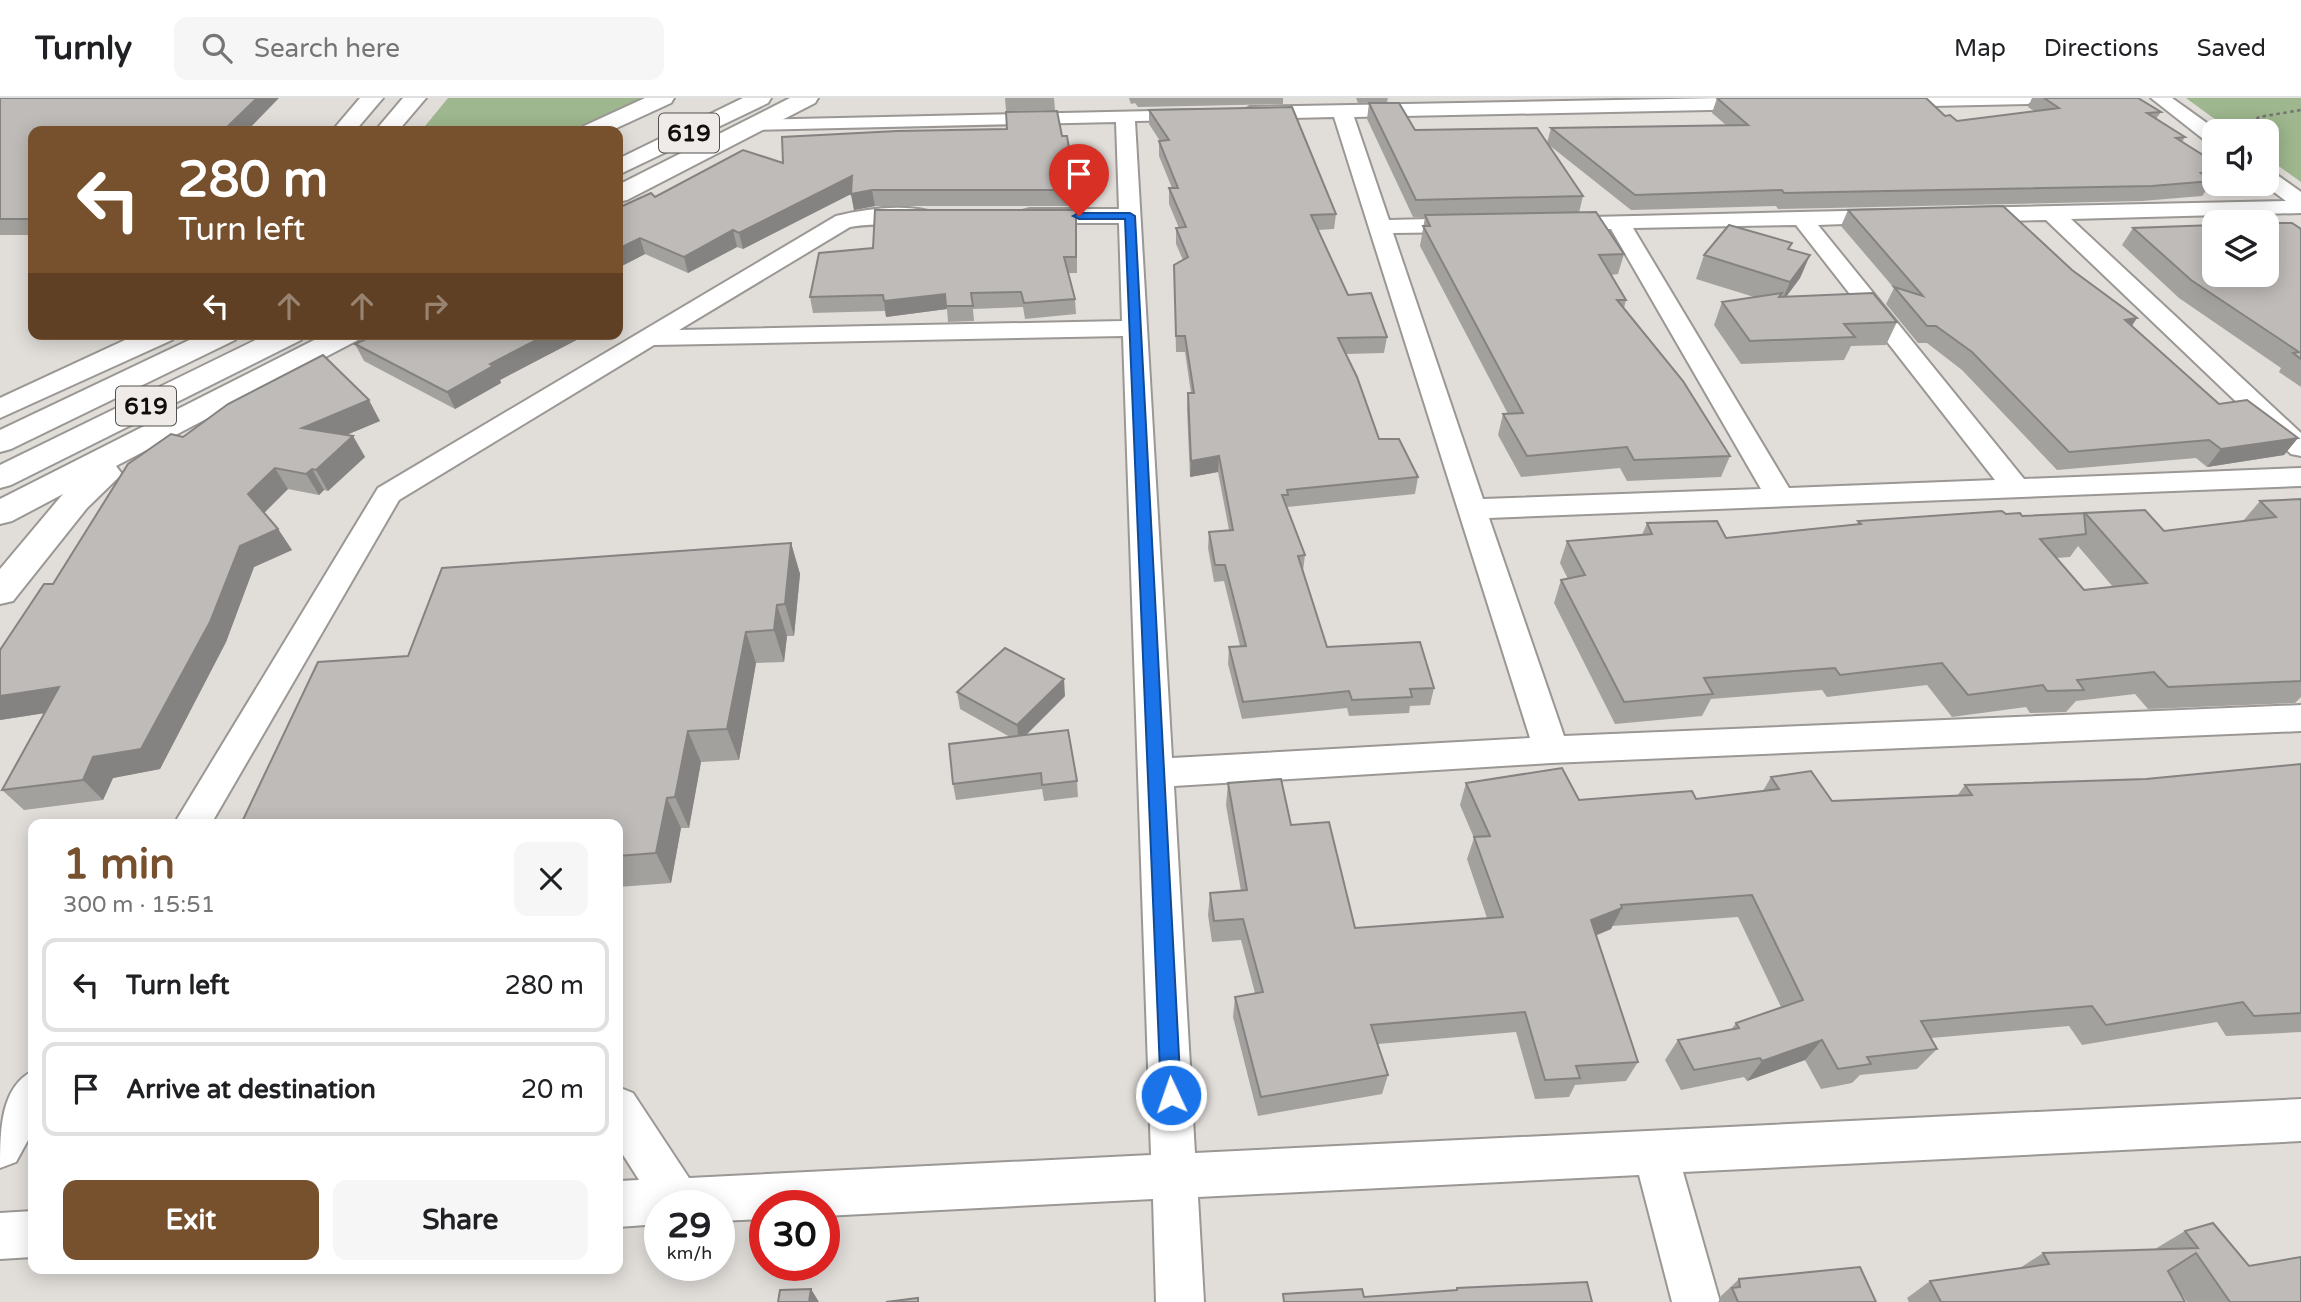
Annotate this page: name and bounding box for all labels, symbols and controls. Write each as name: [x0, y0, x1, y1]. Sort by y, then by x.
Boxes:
search box: [174, 17, 664, 80]
text: Turnly: [35, 29, 132, 68]
icon: search: [198, 29, 236, 67]
text: Search here: [254, 33, 400, 64]
text: Map: [1954, 34, 2006, 63]
text: Directions: [2044, 34, 2159, 63]
text: Saved: [2197, 34, 2266, 63]
road number: 619: [659, 114, 719, 152]
map controls: [2202, 119, 2279, 287]
button: sound: [2202, 119, 2279, 196]
pin: [1049, 144, 1109, 216]
text: 280 m: [178, 151, 328, 210]
icon: left: [63, 154, 154, 245]
icon: arrive: [1060, 155, 1098, 193]
button: layers: [2202, 210, 2279, 287]
text: Turn left: [178, 211, 305, 249]
icon: left: [197, 287, 235, 325]
icon: ahead: [270, 287, 308, 325]
icon: ahead: [343, 287, 381, 325]
icon: right: [416, 287, 454, 325]
road number: 619: [116, 386, 176, 426]
text: 1 min: [63, 839, 175, 890]
button: close: [514, 842, 588, 916]
text: 300 m · 15:51: [63, 891, 215, 919]
icon: left: [67, 966, 105, 1004]
text: Turn left: [126, 970, 229, 1001]
text: 280 m: [504, 970, 584, 1001]
position arrow: [1134, 1058, 1208, 1132]
icon: arrive: [67, 1070, 105, 1108]
text: Arrive at destination: [126, 1074, 376, 1105]
text: 20 m: [521, 1074, 584, 1105]
button: Exit: [63, 1180, 319, 1260]
button: Share: [333, 1180, 588, 1260]
speed limit sign: 30: [749, 1190, 840, 1281]
text: 29: [668, 1205, 711, 1247]
text: km/h: [667, 1242, 712, 1264]

